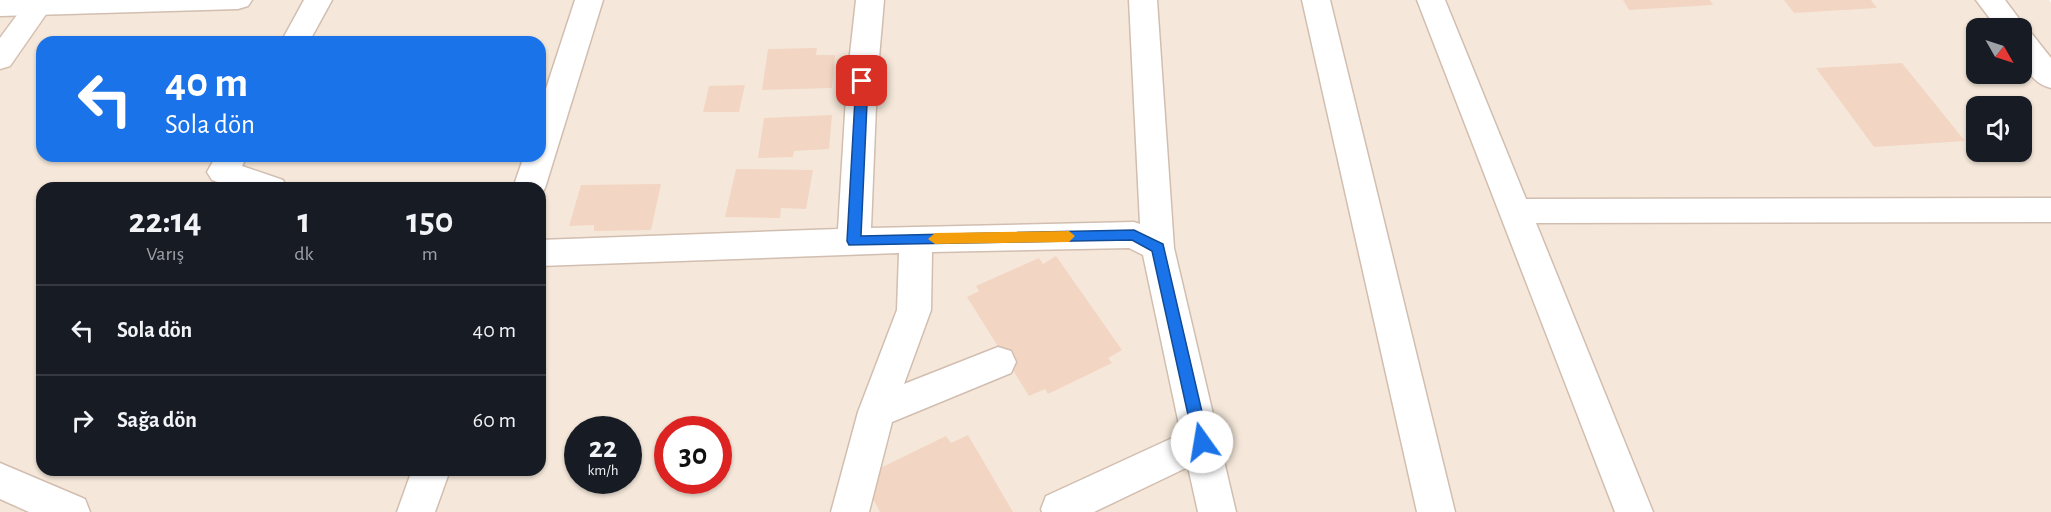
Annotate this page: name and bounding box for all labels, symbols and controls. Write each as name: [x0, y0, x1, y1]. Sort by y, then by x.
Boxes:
north arrow: [1966, 18, 2032, 84]
map controls: [1966, 18, 2032, 162]
pin: [836, 55, 887, 106]
icon: left: [66, 60, 144, 138]
text: 40 m: [165, 62, 248, 104]
icon: arrive: [845, 64, 878, 97]
button: sound: [1966, 96, 2032, 162]
text: Sola dön: [165, 111, 255, 138]
text: 22:14: [129, 203, 202, 239]
text: 1: [297, 203, 310, 239]
text: 150: [406, 203, 454, 239]
text: Varış: [146, 244, 184, 264]
text: dk: [294, 244, 314, 264]
text: m: [422, 244, 438, 264]
icon: left: [66, 314, 99, 347]
text: Sola dön: [117, 319, 192, 341]
text: 40 m: [473, 319, 516, 341]
icon: right: [66, 404, 99, 437]
text: Sağa dön: [117, 409, 197, 431]
text: 60 m: [473, 409, 516, 431]
position arrow: [1170, 410, 1234, 474]
speed limit sign: 30: [654, 416, 732, 494]
text: 22: [589, 433, 617, 463]
text: km/h: [588, 463, 618, 478]

